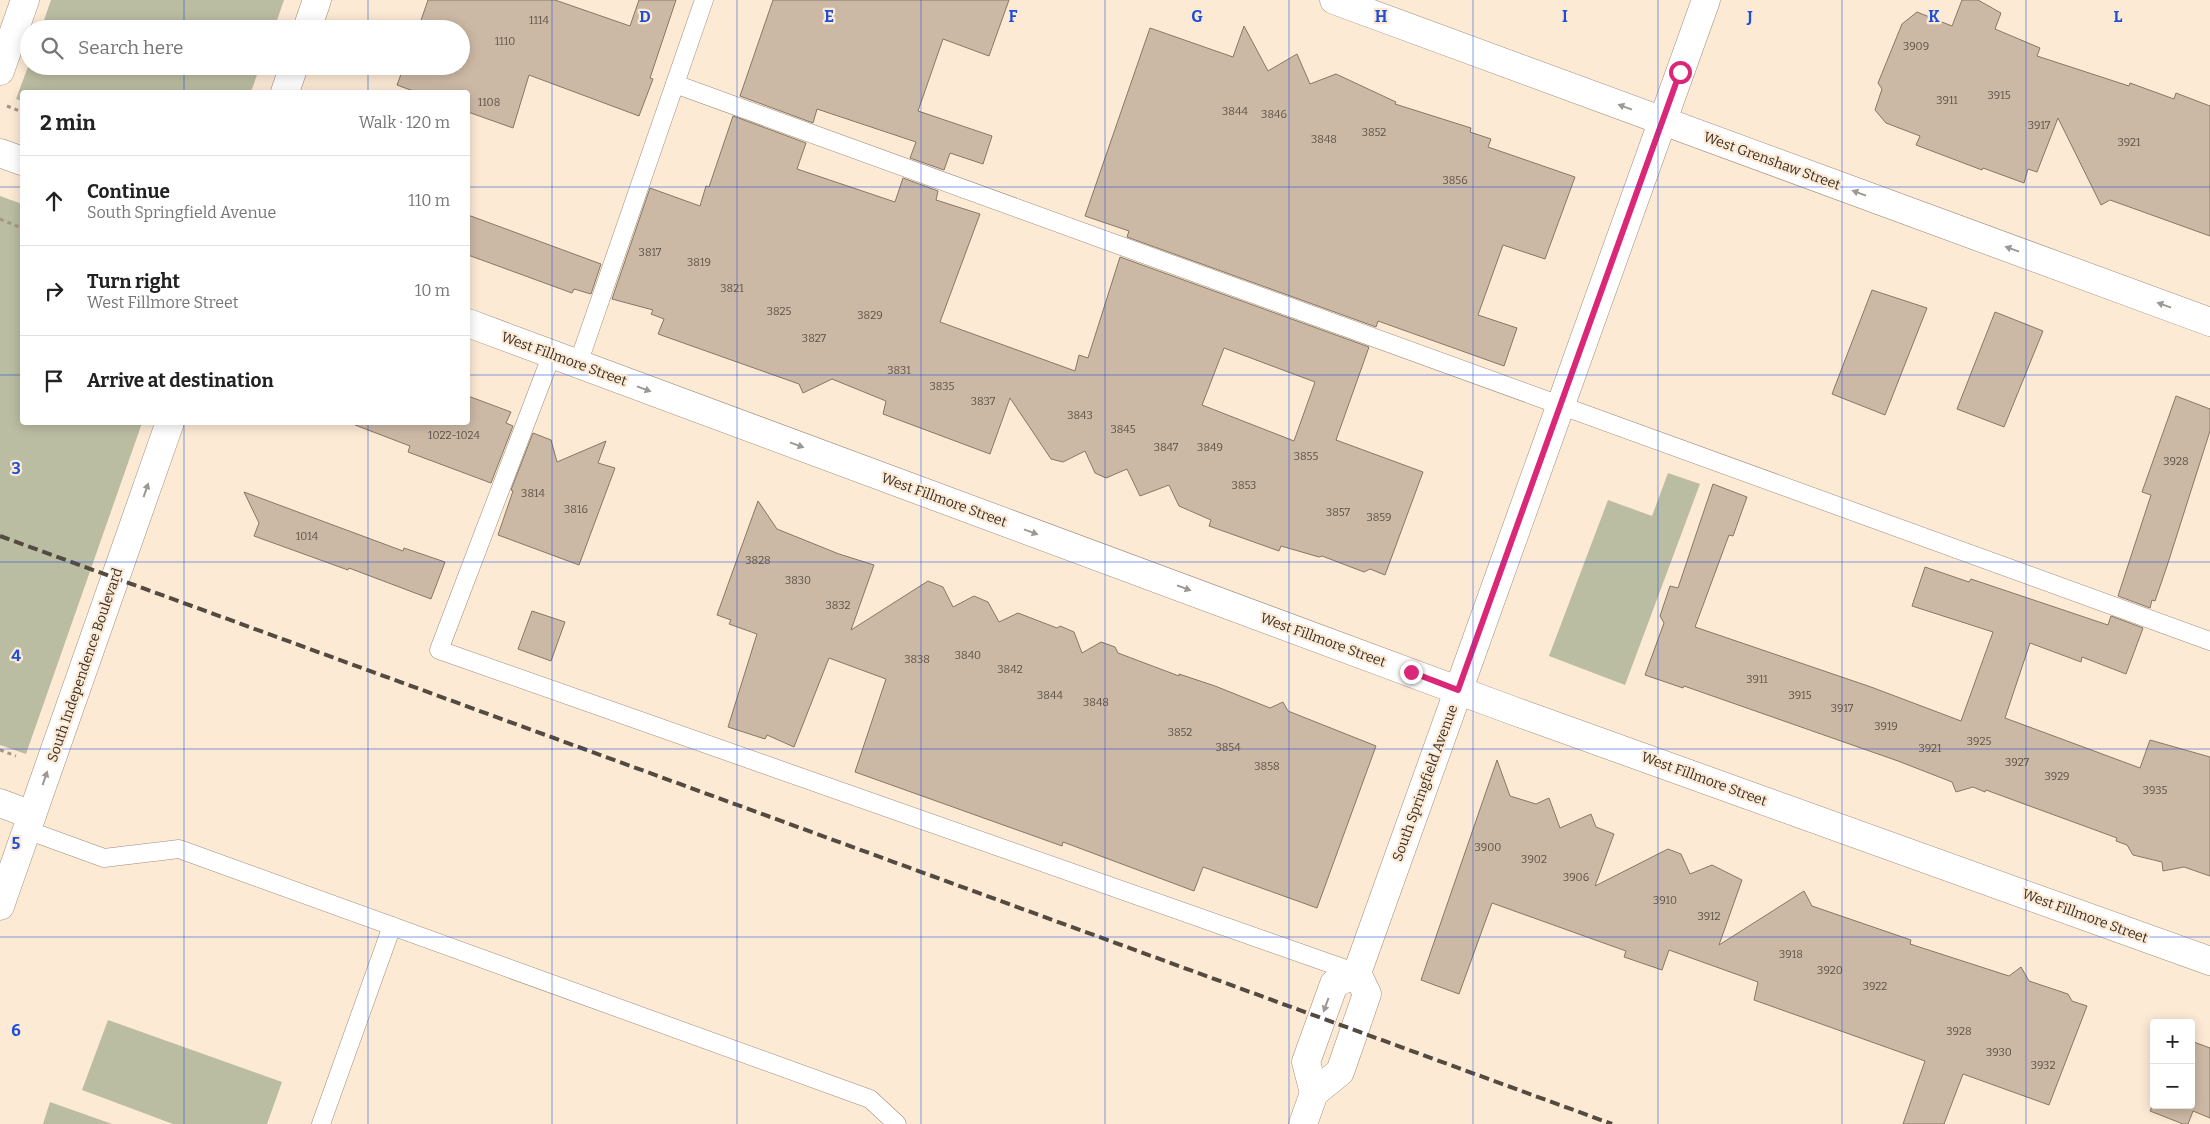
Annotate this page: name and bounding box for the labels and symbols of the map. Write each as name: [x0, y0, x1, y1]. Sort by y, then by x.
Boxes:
text: D: [639, 7, 651, 26]
text: E: [824, 7, 834, 26]
text: F: [1009, 7, 1018, 26]
text: G: [1191, 7, 1203, 26]
text: H: [1375, 7, 1388, 26]
text: I: [1562, 7, 1568, 26]
text: J: [1746, 7, 1753, 26]
text: K: [1928, 7, 1940, 26]
text: L: [2114, 7, 2123, 26]
house number: 1114: [529, 14, 549, 27]
house number: 1110: [495, 35, 515, 48]
house number: 3909: [1903, 40, 1929, 53]
route start: [1669, 61, 1692, 84]
house number: 3915: [1987, 89, 2011, 102]
house number: 3911: [1936, 94, 1958, 107]
house number: 1108: [478, 96, 500, 109]
one-way arrow: [1617, 102, 1632, 110]
house number: 3844: [1222, 105, 1248, 118]
house number: 3846: [1261, 108, 1287, 121]
house number: 3917: [2028, 119, 2051, 132]
house number: 3852: [1362, 126, 1386, 139]
street label: West Grenshaw Street: [1701, 128, 1843, 194]
house number: 3848: [1311, 133, 1337, 146]
house number: 3921: [2117, 136, 2141, 149]
house number: 3856: [1442, 174, 1468, 187]
one-way arrow: [1851, 189, 1866, 197]
one-way arrow: [2004, 245, 2019, 252]
house number: 3817: [639, 246, 662, 259]
house number: 3819: [687, 256, 711, 269]
house number: 3821: [720, 282, 744, 295]
one-way arrow: [2156, 301, 2171, 309]
house number: 3825: [767, 305, 791, 318]
house number: 3829: [857, 309, 883, 322]
street label: West Fillmore Street: [499, 328, 629, 390]
house number: 3827: [802, 332, 827, 345]
house number: 3831: [887, 364, 911, 377]
house number: 3835: [930, 380, 955, 393]
one-way arrow: [637, 386, 652, 393]
house number: 3837: [971, 395, 996, 408]
house number: 3843: [1067, 409, 1093, 422]
house number: 3845: [1110, 423, 1136, 436]
house number: 1022-1024: [428, 429, 481, 442]
one-way arrow: [790, 441, 805, 449]
house number: 3847: [1154, 441, 1179, 454]
house number: 3849: [1197, 441, 1223, 454]
house number: 3855: [1294, 450, 1318, 463]
house number: 3928: [2163, 455, 2189, 468]
text: 3: [11, 459, 21, 478]
street label: West Fillmore Street: [879, 469, 1009, 531]
house number: 3853: [1232, 479, 1256, 492]
one-way arrow: [143, 482, 151, 497]
house number: 3814: [521, 487, 545, 500]
house number: 3816: [564, 503, 588, 516]
house number: 3857: [1326, 506, 1351, 519]
house number: 3859: [1366, 511, 1392, 524]
one-way arrow: [1024, 528, 1039, 536]
house number: 1014: [296, 530, 319, 543]
house number: 3828: [745, 554, 771, 567]
street label: South Independence Boulevard: [44, 566, 126, 764]
house number: 3830: [785, 574, 811, 587]
one-way arrow: [1176, 585, 1191, 593]
house number: 3832: [826, 599, 850, 612]
street label: West Fillmore Street: [1258, 609, 1388, 671]
text: 4: [11, 646, 21, 665]
house number: 3840: [955, 649, 981, 662]
house number: 3838: [904, 653, 930, 666]
route end: [1400, 661, 1423, 684]
house number: 3842: [997, 663, 1023, 676]
house number: 3911: [1746, 673, 1768, 686]
house number: 3844: [1037, 689, 1063, 702]
house number: 3915: [1788, 689, 1812, 702]
house number: 3848: [1083, 696, 1109, 709]
street label: South Springfield Avenue: [1389, 702, 1461, 864]
house number: 3917: [1831, 702, 1854, 715]
house number: 3919: [1874, 720, 1898, 733]
house number: 3852: [1168, 726, 1192, 739]
house number: 3925: [1967, 735, 1991, 748]
house number: 3854: [1215, 741, 1241, 754]
house number: 3921: [1918, 742, 1942, 755]
street label: West Fillmore Street: [1639, 748, 1769, 810]
house number: 3927: [2005, 756, 2030, 769]
house number: 3858: [1254, 760, 1280, 773]
one-way arrow: [41, 770, 49, 785]
house number: 3929: [2044, 770, 2070, 783]
house number: 3935: [2143, 784, 2167, 797]
text: 5: [12, 834, 21, 853]
house number: 3900: [1475, 841, 1501, 854]
house number: 3902: [1521, 853, 1547, 866]
house number: 3906: [1563, 871, 1589, 884]
street label: West Fillmore Street: [2020, 885, 2150, 947]
house number: 3910: [1653, 894, 1677, 907]
house number: 3912: [1697, 910, 1721, 923]
house number: 3918: [1779, 948, 1803, 961]
house number: 3920: [1817, 964, 1843, 977]
house number: 3922: [1863, 980, 1887, 993]
one-way arrow: [1322, 998, 1330, 1013]
text: 6: [11, 1021, 21, 1040]
house number: 3928: [1946, 1025, 1972, 1038]
house number: 3930: [1986, 1046, 2012, 1059]
house number: 3932: [2031, 1059, 2055, 1072]

